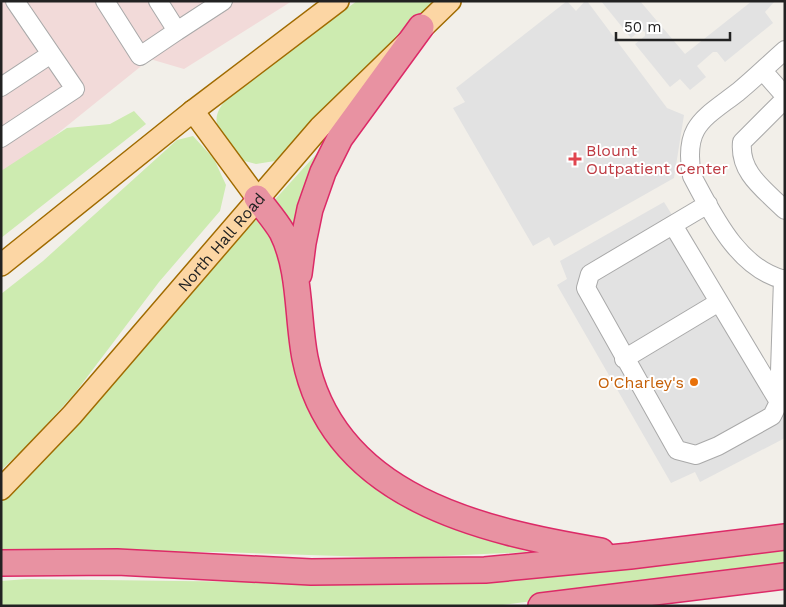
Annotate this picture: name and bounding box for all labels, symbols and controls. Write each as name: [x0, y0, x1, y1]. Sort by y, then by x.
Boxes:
scale bar: [616, 10, 730, 42]
text: 50 m: [624, 18, 661, 36]
place label: Blount Outpatient Center: [586, 141, 728, 178]
marker: Blount Outpatient Center: [568, 152, 582, 166]
street label: North Hall Road: [173, 189, 269, 295]
place label: O'Charley's: [598, 373, 684, 392]
marker: O'Charley's: [688, 376, 700, 388]

